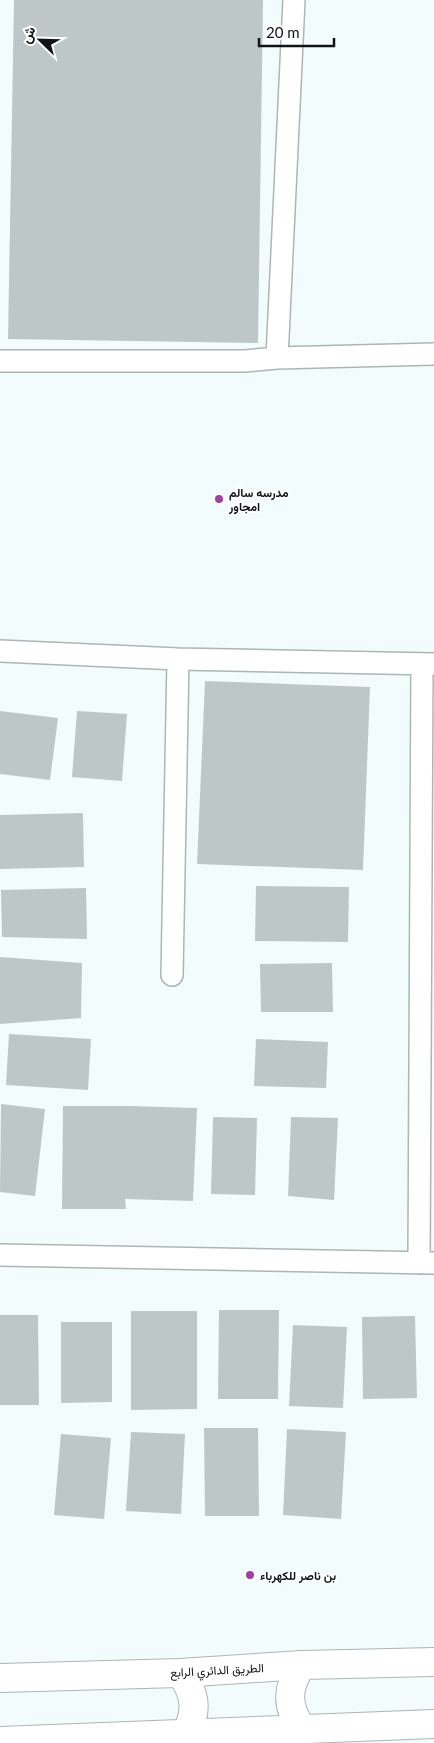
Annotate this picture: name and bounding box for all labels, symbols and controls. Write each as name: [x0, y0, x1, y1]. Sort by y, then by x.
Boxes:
north arrow: [15, 15, 65, 65]
scale bar: [259, 15, 334, 47]
text: 20 m: [266, 23, 300, 41]
text: ش: [16, 24, 40, 46]
place label: مدرسه سالم امجاور: [228, 485, 289, 515]
marker: مدرسه سالم امجاور: [213, 493, 225, 505]
place label: بن ناصر للكهرباء: [260, 1568, 336, 1584]
marker: بن ناصر للكهرباء: [244, 1569, 256, 1581]
street label: الطريق الدائري الرابع: [170, 1660, 264, 1683]

